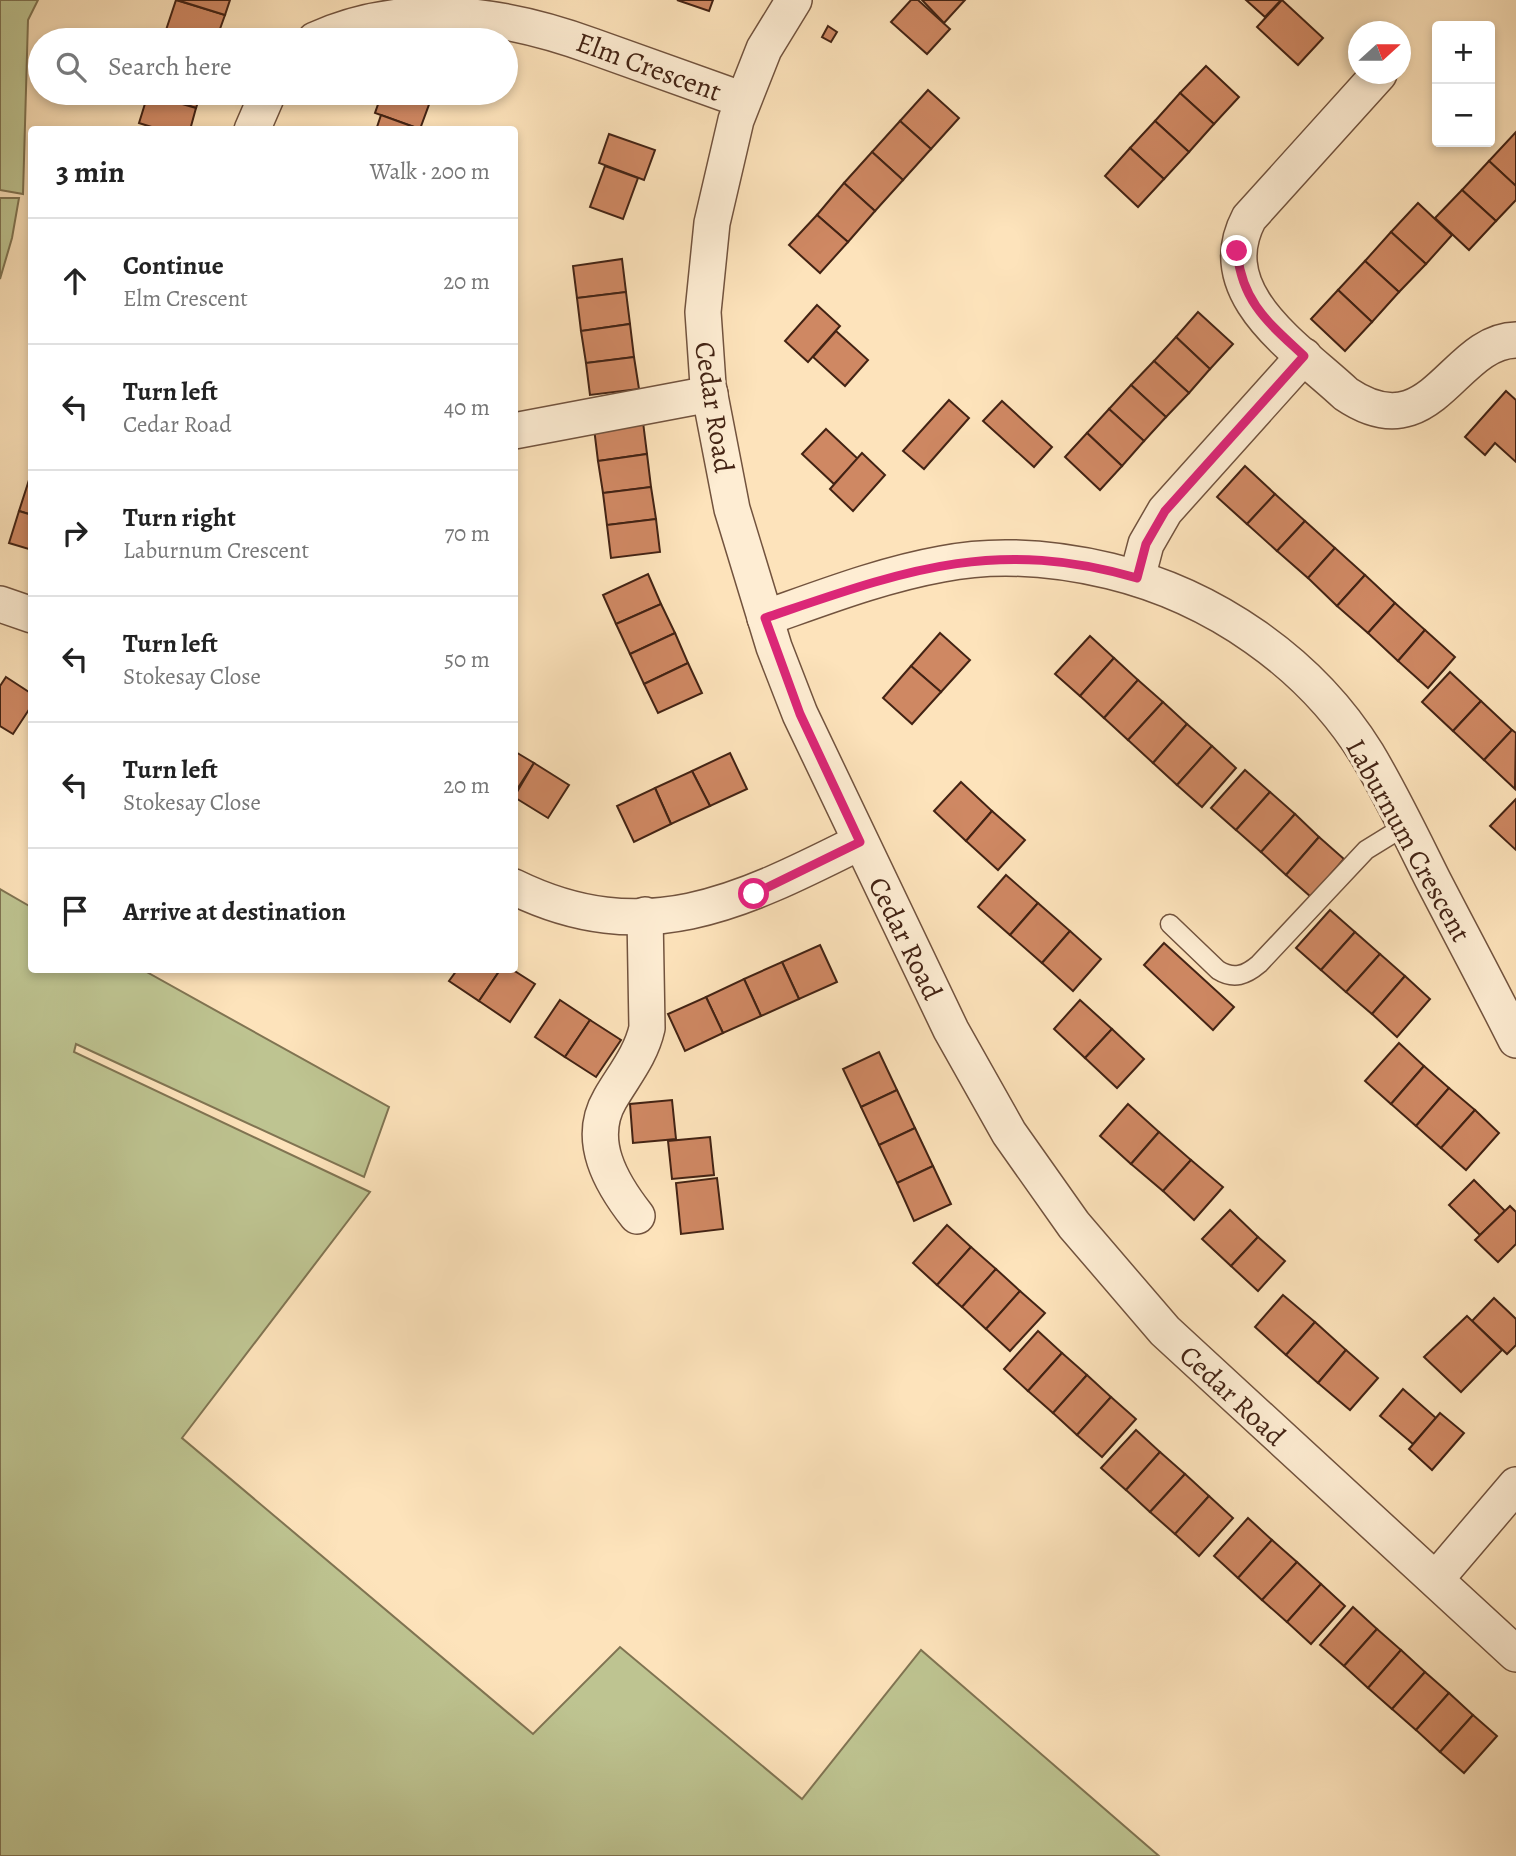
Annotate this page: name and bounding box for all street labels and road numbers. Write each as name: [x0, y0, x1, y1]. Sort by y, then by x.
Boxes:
street label: Elm Crescent: [571, 23, 727, 111]
street label: Cedar Road: [685, 339, 743, 476]
street label: Laburnum Crescent: [1337, 732, 1480, 949]
street label: Cedar Road: [859, 871, 952, 1007]
street label: Cedar Road: [1171, 1337, 1294, 1455]

